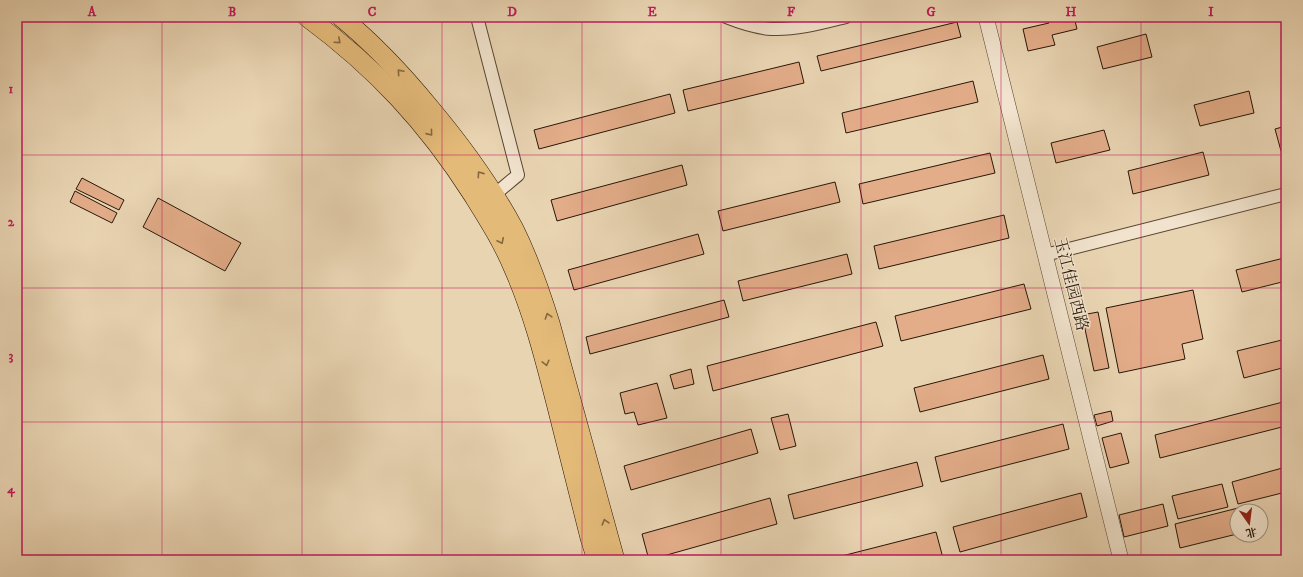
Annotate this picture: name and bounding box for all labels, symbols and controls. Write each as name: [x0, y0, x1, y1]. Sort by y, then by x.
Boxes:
text: A: [87, 4, 97, 20]
text: B: [228, 4, 236, 20]
text: C: [368, 4, 377, 20]
text: D: [507, 4, 517, 20]
text: E: [647, 4, 657, 20]
text: F: [787, 4, 796, 20]
text: G: [926, 4, 936, 20]
text: H: [1066, 4, 1077, 20]
text: I: [1208, 4, 1214, 20]
one-way arrow: [333, 36, 341, 43]
one-way arrow: [397, 70, 404, 77]
text: 1: [9, 81, 14, 97]
one-way arrow: [425, 128, 432, 135]
one-way arrow: [477, 171, 485, 178]
text: 2: [8, 214, 15, 230]
street label: 玉江佳园西路: [1050, 235, 1092, 333]
one-way arrow: [496, 237, 504, 244]
one-way arrow: [544, 313, 552, 320]
text: 3: [9, 348, 14, 364]
one-way arrow: [541, 360, 549, 366]
text: 4: [6, 481, 15, 498]
north arrow: [1229, 503, 1269, 543]
one-way arrow: [601, 519, 610, 526]
text: 北: [1244, 524, 1258, 540]

